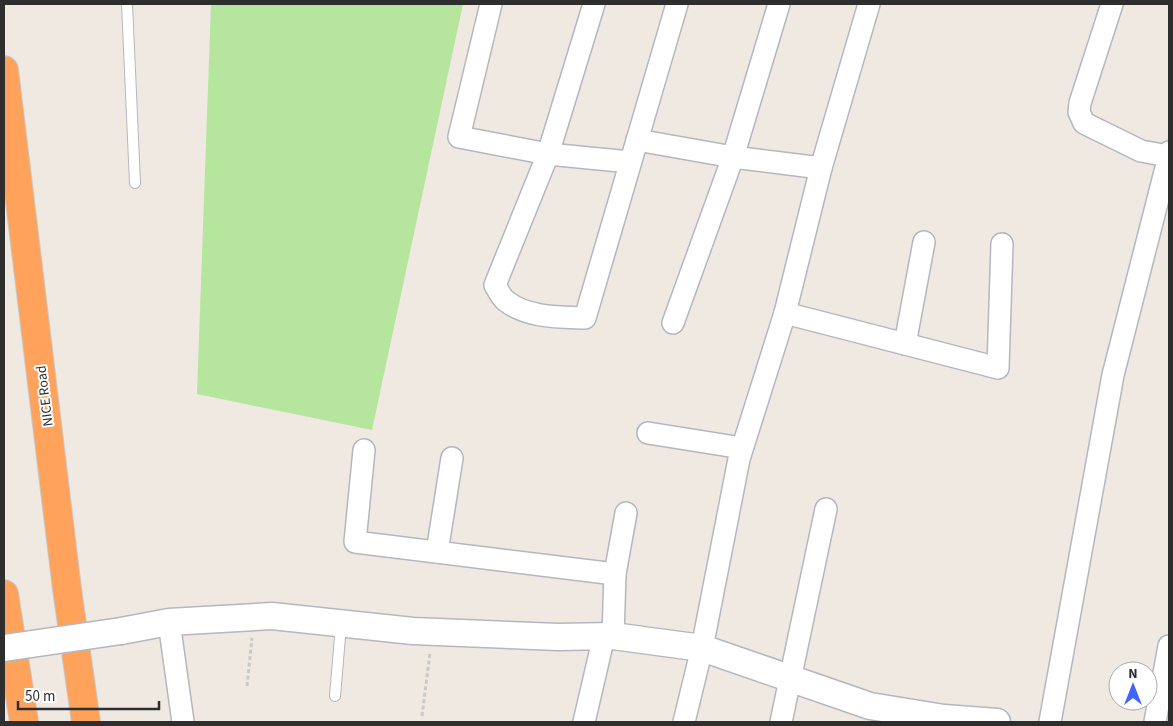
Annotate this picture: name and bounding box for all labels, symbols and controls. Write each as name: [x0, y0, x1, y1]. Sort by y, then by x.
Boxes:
street label: NICE Road: [31, 364, 59, 427]
north arrow: [1108, 661, 1158, 711]
text: N: [1128, 664, 1138, 684]
scale bar: [18, 678, 159, 710]
text: 50 m: [25, 686, 55, 707]

